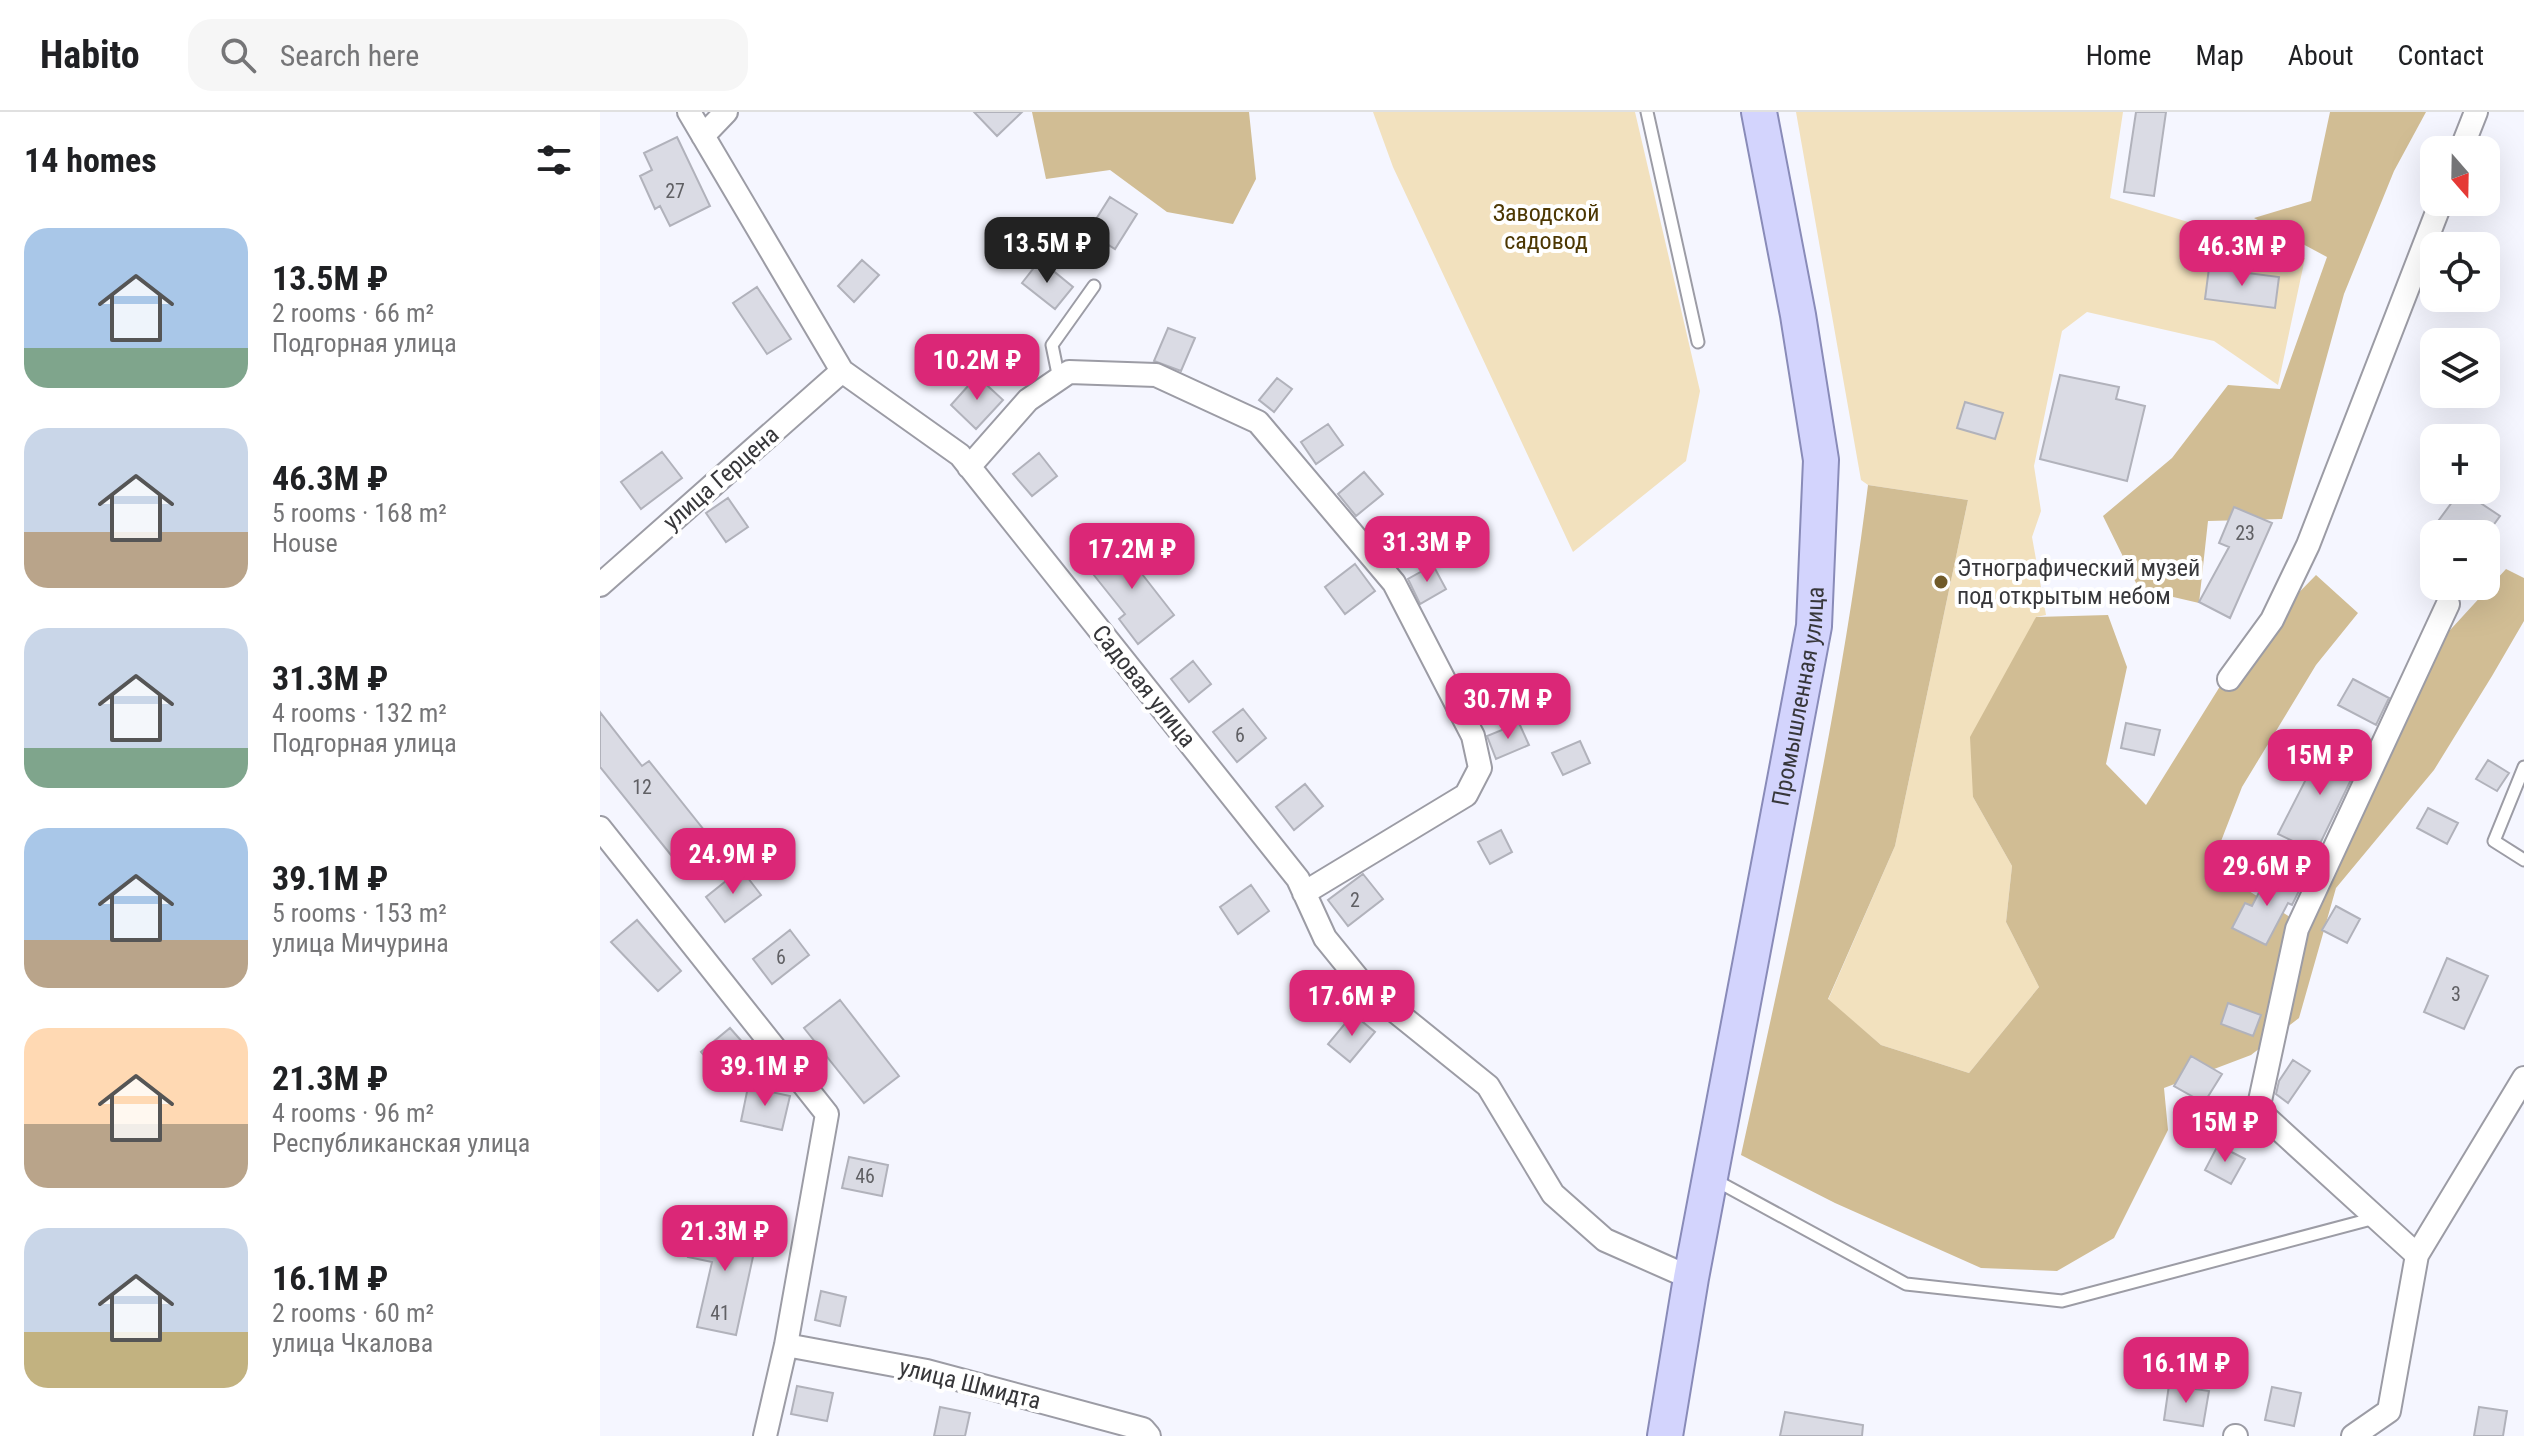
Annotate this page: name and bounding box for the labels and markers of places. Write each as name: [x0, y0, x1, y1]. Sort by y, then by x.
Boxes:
pin: 13.5M ₽: [973, 217, 1121, 285]
pin: 46.3M ₽: [2168, 220, 2316, 288]
pin: 10.2M ₽: [903, 334, 1051, 402]
pin: 31.3M ₽: [1353, 516, 1501, 584]
pin: 17.2M ₽: [1058, 523, 1206, 591]
place label: Этнографический музей под открытым небом: [1957, 554, 2200, 610]
marker: Этнографический музей под открытым небом: [1932, 573, 1950, 591]
pin: 30.7M ₽: [1434, 673, 1582, 741]
pin: 15M ₽: [2264, 729, 2376, 797]
pin: 24.9M ₽: [659, 828, 807, 896]
pin: 29.6M ₽: [2193, 840, 2341, 908]
pin: 17.6M ₽: [1278, 970, 1426, 1038]
pin: 39.1M ₽: [691, 1040, 839, 1108]
pin: 15M ₽: [2169, 1096, 2281, 1164]
pin: 21.3M ₽: [651, 1205, 799, 1273]
pin: 16.1M ₽: [2112, 1337, 2260, 1405]

